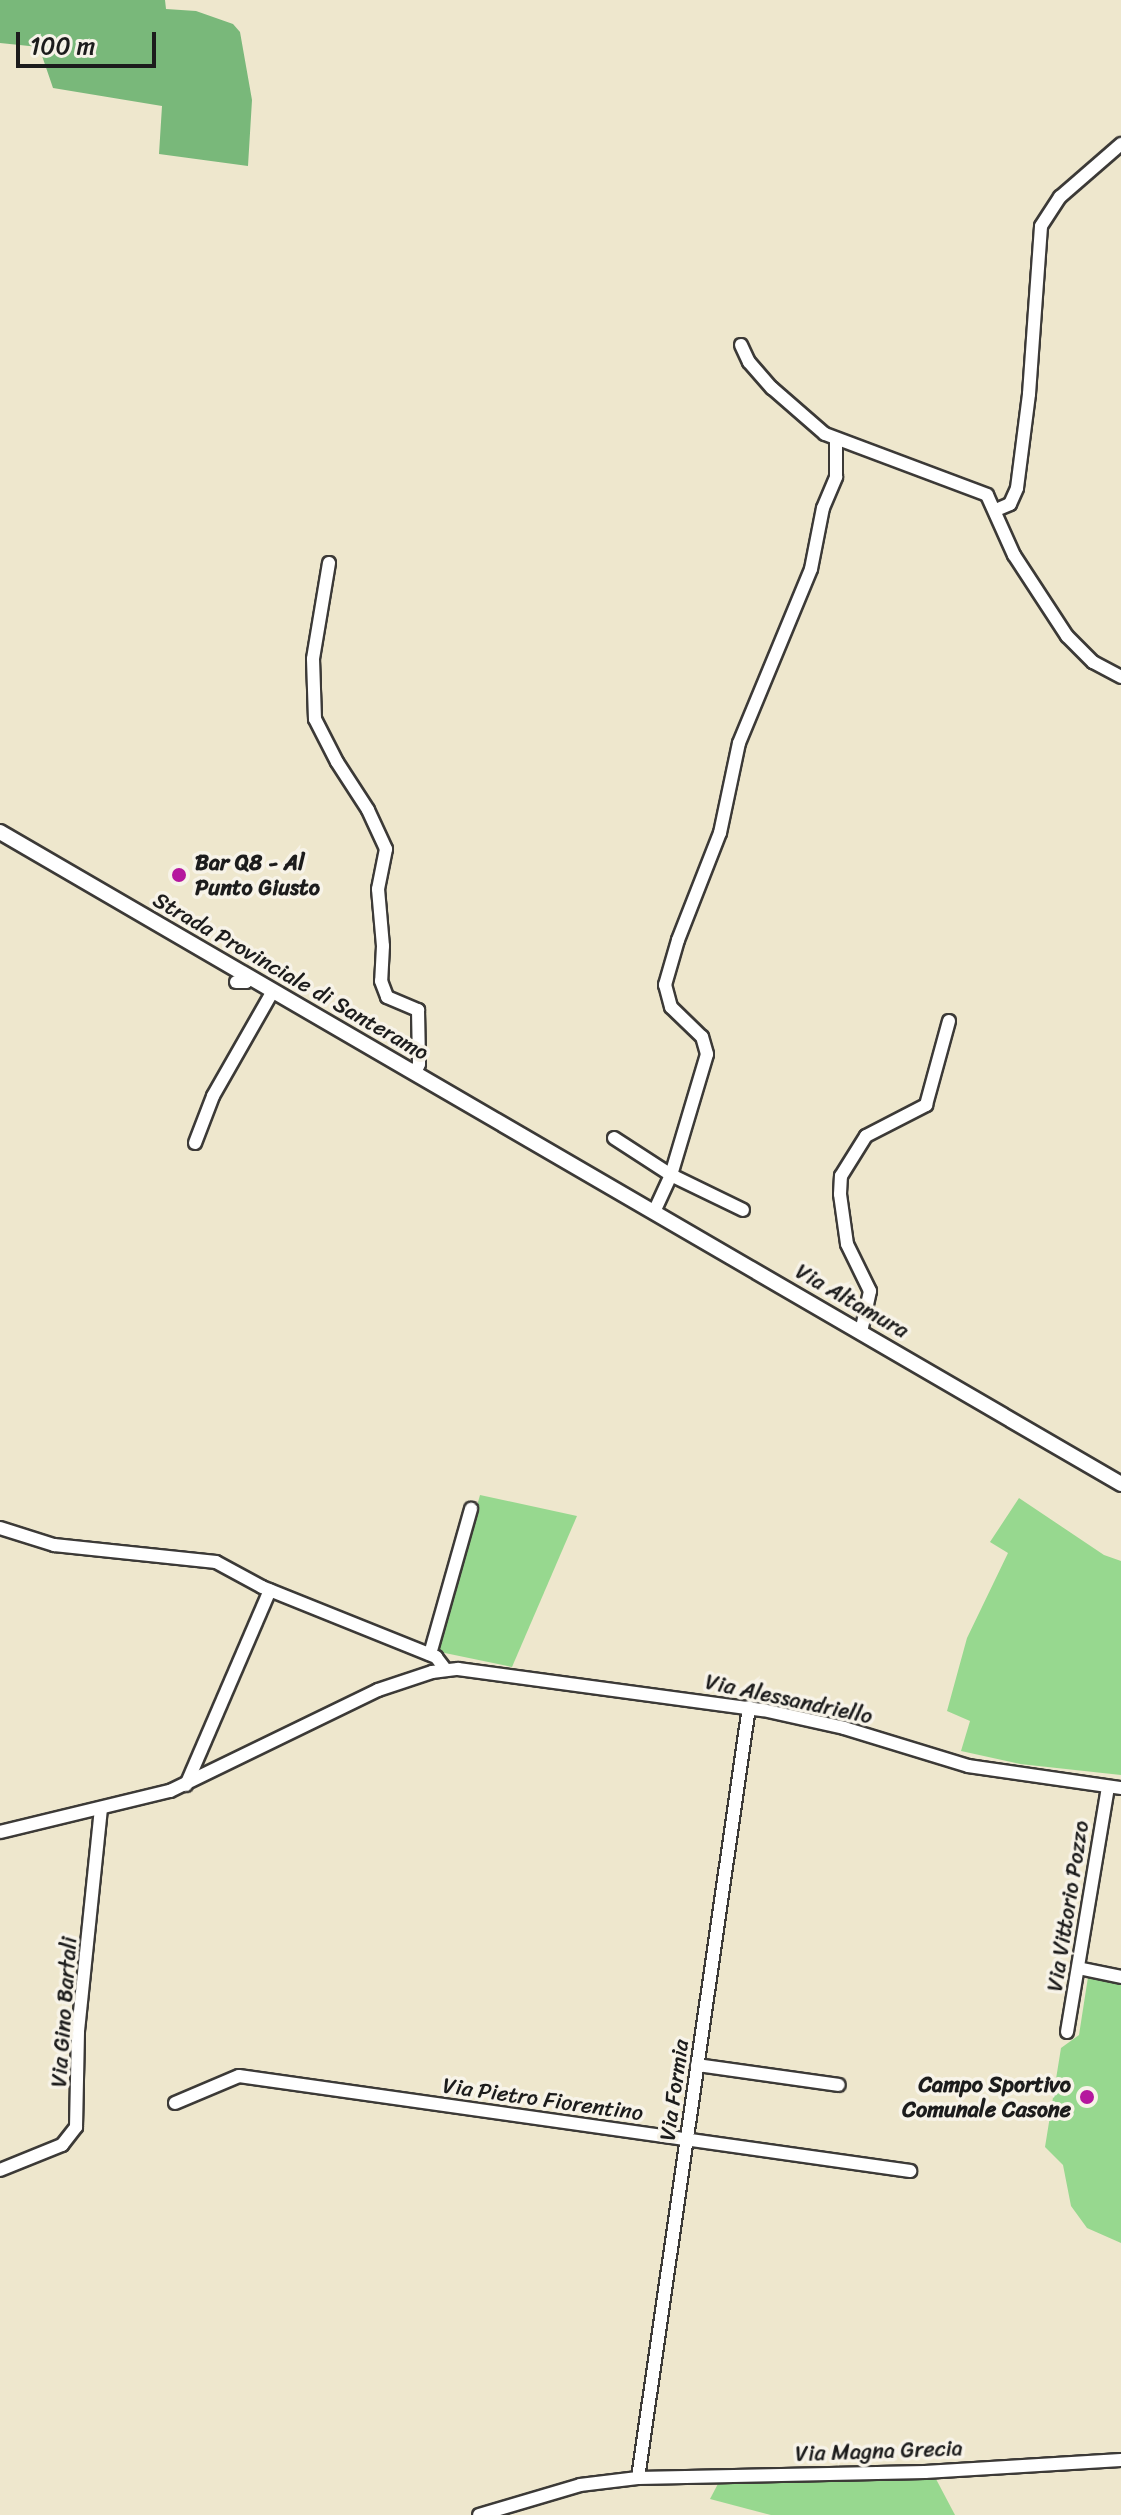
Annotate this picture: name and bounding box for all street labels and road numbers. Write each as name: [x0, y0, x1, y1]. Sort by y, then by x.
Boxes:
street label: Strada Provinciale di Santeramo: [148, 886, 434, 1066]
street label: Via Altamura: [791, 1258, 913, 1344]
street label: Via Alessandriello: [702, 1668, 876, 1730]
street label: Via Vittorio Pozzo: [1041, 1819, 1095, 1993]
street label: Via Gino Bartali: [46, 1936, 82, 2088]
street label: Via Formia: [654, 2038, 694, 2142]
street label: Via Pietro Fiorentino: [442, 2072, 644, 2126]
street label: Via Magna Grecia: [795, 2435, 963, 2467]

